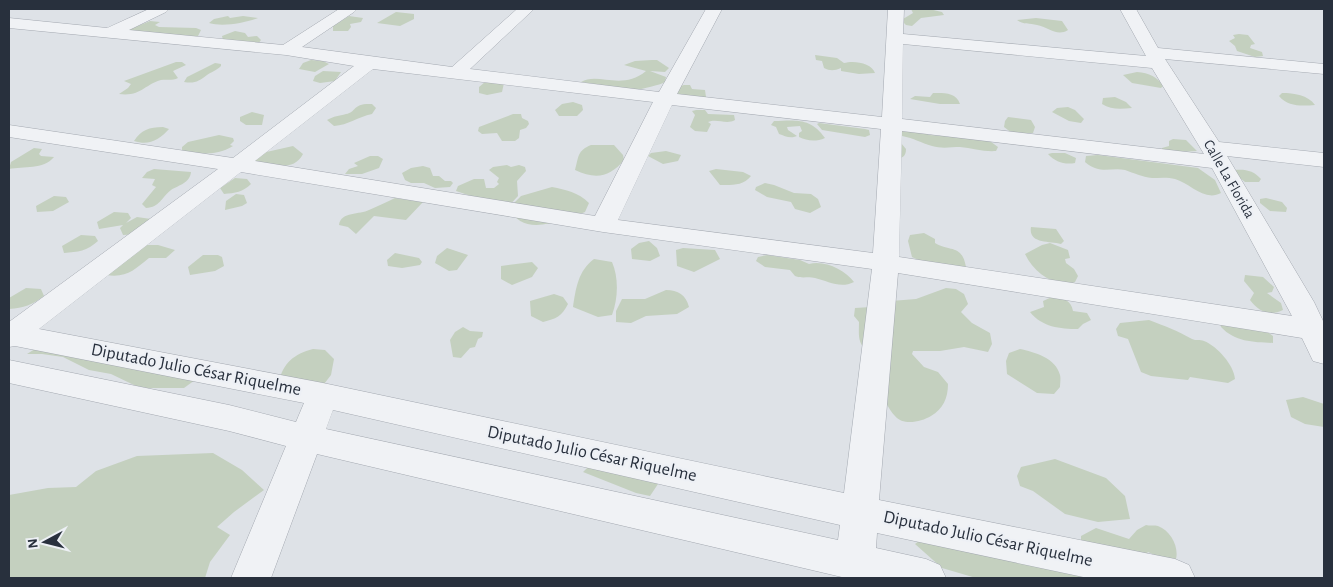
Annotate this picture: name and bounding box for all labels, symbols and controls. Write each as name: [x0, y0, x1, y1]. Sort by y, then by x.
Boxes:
street label: Calle La Florida: [1201, 137, 1257, 221]
street label: Diputado Julio César Riquelme: [89, 341, 303, 399]
street label: Diputado Julio César Riquelme: [486, 423, 698, 485]
street label: Diputado Julio César Riquelme: [882, 508, 1094, 570]
north arrow: [20, 517, 70, 567]
text: N: [26, 538, 41, 549]

